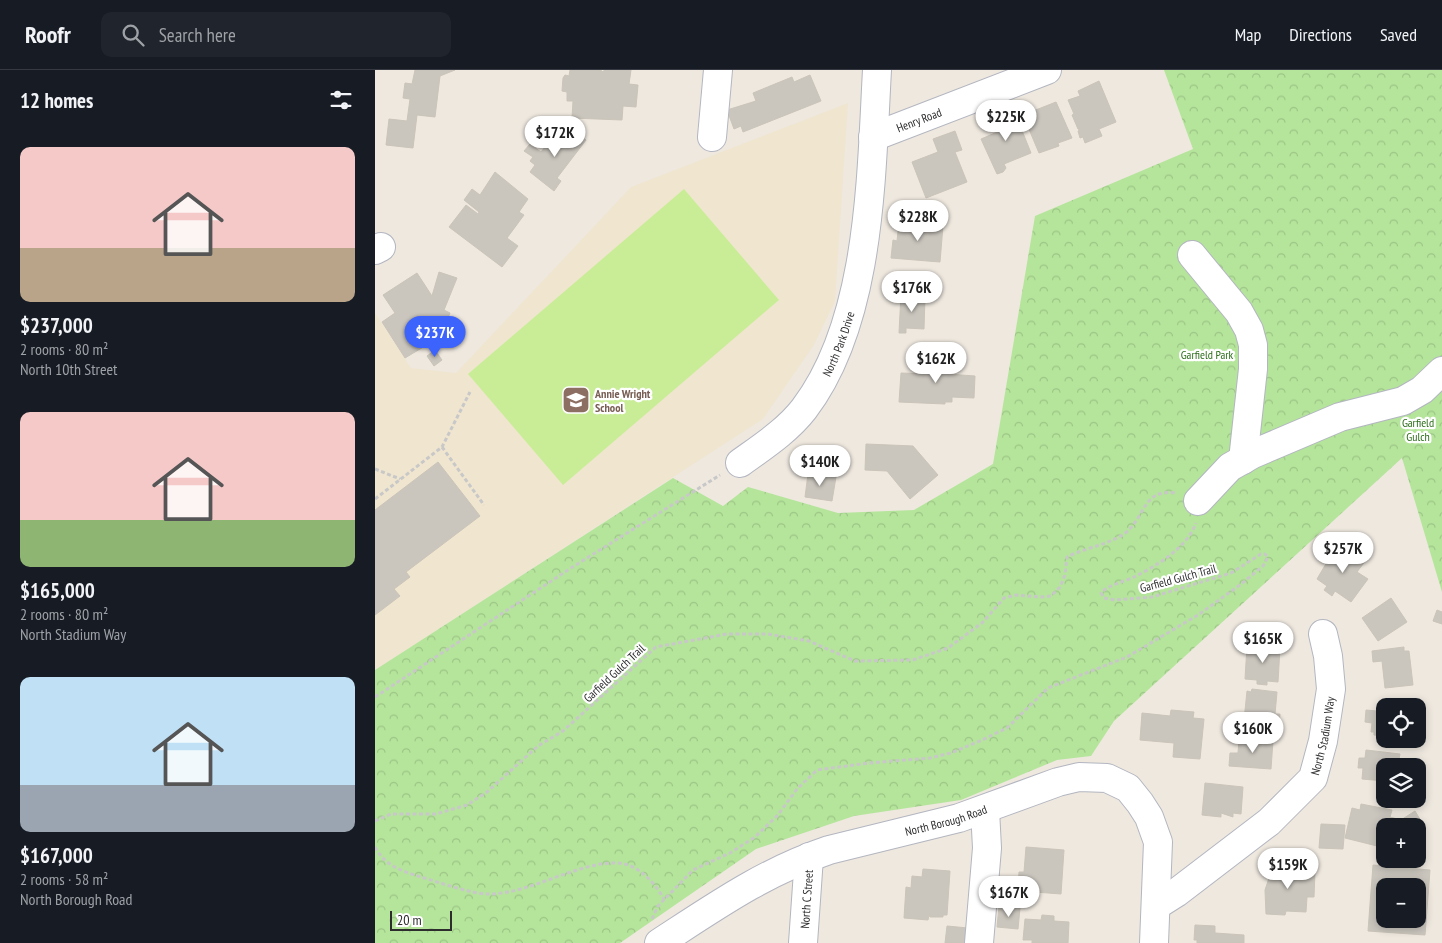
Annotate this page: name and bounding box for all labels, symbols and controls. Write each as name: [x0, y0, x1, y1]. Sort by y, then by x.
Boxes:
search box: [101, 12, 451, 57]
text: Roofr: [25, 19, 71, 50]
icon: search: [119, 21, 147, 49]
text: Search here: [159, 23, 236, 47]
text: Map: [1235, 23, 1261, 46]
text: Directions: [1289, 23, 1352, 46]
text: Saved: [1380, 23, 1417, 46]
icon: filters: [327, 86, 355, 114]
text: 12 homes: [20, 87, 93, 114]
pin: $225K: [971, 100, 1041, 142]
street label: Henry Road: [894, 104, 943, 135]
text: $225K: [987, 106, 1025, 126]
pin: $172K: [520, 116, 590, 158]
text: $172K: [536, 122, 574, 142]
icon: home: [143, 179, 233, 269]
pin: $228K: [883, 200, 953, 242]
text: $228K: [899, 206, 937, 226]
pin: $176K: [877, 270, 947, 313]
text: $176K: [893, 277, 931, 297]
street label: North Park Drive: [819, 310, 857, 379]
text: $237,000: [20, 312, 93, 339]
pin: $237K: [400, 316, 470, 358]
text: $237K: [416, 322, 454, 342]
text: 2 rooms · 80 m²: [20, 339, 108, 359]
pin: $162K: [901, 342, 971, 384]
park label: Garfield Park: [1181, 347, 1234, 362]
text: $162K: [917, 348, 955, 368]
text: North 10th Street: [20, 359, 117, 379]
school or university icon: Annie Wright School: [561, 385, 591, 415]
place label: Annie Wright School: [594, 386, 651, 415]
park label: Garfield Gulch: [1402, 415, 1434, 444]
icon: home: [143, 444, 233, 534]
pin: $140K: [785, 444, 855, 487]
text: $140K: [801, 451, 839, 471]
pin: $257K: [1308, 532, 1378, 574]
text: $257K: [1324, 538, 1362, 558]
street label: Garfield Gulch Trail: [1138, 561, 1218, 595]
text: $165,000: [20, 577, 95, 604]
text: 2 rooms · 80 m²: [20, 604, 108, 624]
pin: $165K: [1228, 622, 1298, 664]
text: North Stadium Way: [20, 624, 126, 644]
text: $165K: [1244, 628, 1282, 648]
street label: Garfield Gulch Trail: [580, 641, 648, 705]
street label: North Stadium Way: [1307, 695, 1337, 777]
map controls: [1376, 698, 1426, 928]
button: locate: [1376, 698, 1426, 748]
icon: home: [143, 709, 233, 799]
pin: $160K: [1218, 712, 1288, 754]
text: $160K: [1234, 718, 1272, 738]
button: layers: [1376, 758, 1426, 808]
street label: North Borough Road: [903, 801, 989, 839]
button: +: [1376, 818, 1426, 868]
text: $167,000: [20, 842, 93, 869]
pin: $159K: [1253, 848, 1323, 890]
text: $159K: [1269, 854, 1307, 874]
street label: North C Street: [797, 868, 816, 929]
text: 2 rooms · 58 m²: [20, 869, 108, 889]
pin: $167K: [974, 876, 1044, 918]
button: −: [1376, 878, 1426, 928]
text: $167K: [990, 882, 1028, 902]
text: North Borough Road: [20, 889, 132, 909]
scale bar: [390, 908, 453, 931]
text: 20 m: [397, 911, 422, 929]

